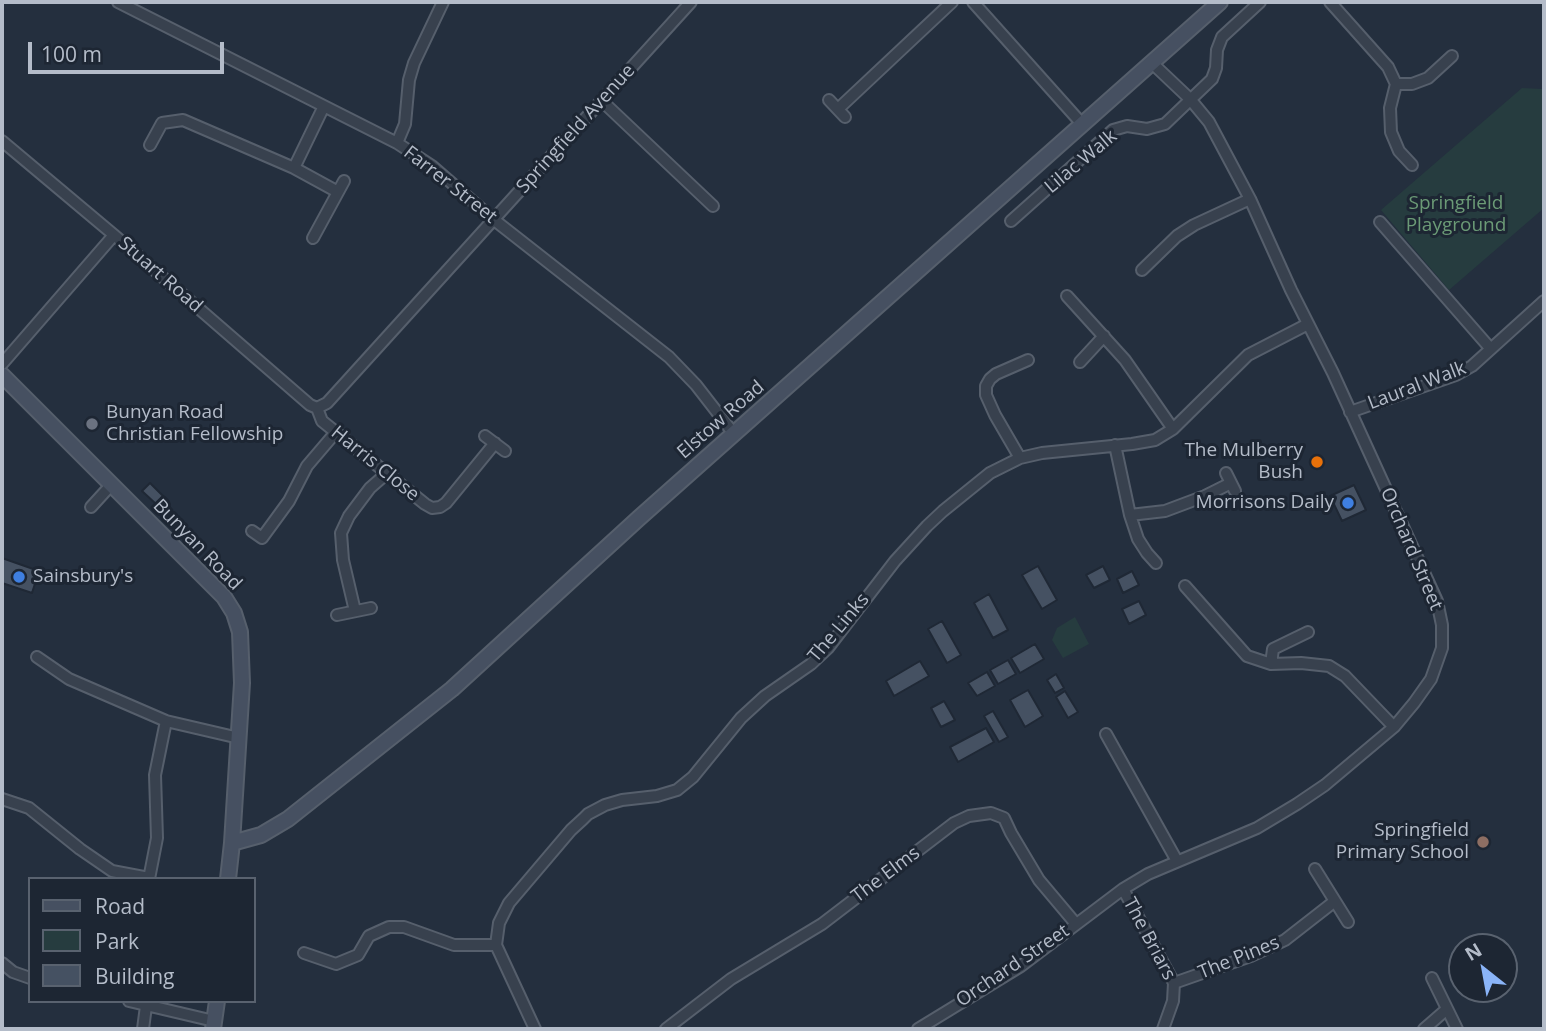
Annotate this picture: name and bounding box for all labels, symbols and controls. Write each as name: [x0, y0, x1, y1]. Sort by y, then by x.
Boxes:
scale bar: [32, 28, 228, 72]
text: 100 m: [41, 40, 102, 68]
street label: Springfield Avenue: [512, 60, 640, 198]
street label: Lilac Walk: [1040, 125, 1122, 199]
street label: Farrer Street: [399, 141, 501, 229]
park label: Springfield Playground: [1406, 193, 1506, 237]
street label: Stuart Road: [113, 232, 207, 318]
street label: Laural Walk: [1365, 357, 1469, 415]
street label: Elstow Road: [673, 376, 769, 464]
place label: Bunyan Road Christian Fellowship: [106, 402, 283, 446]
marker: Bunyan Road Christian Fellowship: [84, 416, 100, 432]
street label: Harris Close: [326, 422, 424, 506]
place label: The Mulberry Bush: [1184, 440, 1303, 484]
marker: The Mulberry Bush: [1309, 454, 1325, 470]
street label: Orchard Street: [1375, 484, 1447, 614]
place label: Morrisons Daily: [1196, 492, 1334, 514]
street label: Bunyan Road: [148, 495, 246, 595]
marker: Morrisons Daily: [1340, 495, 1356, 511]
place label: Sainsbury's: [33, 566, 133, 588]
marker: Sainsbury's: [11, 569, 27, 585]
street label: The Links: [804, 589, 874, 667]
place label: Springfield Primary School: [1336, 820, 1469, 864]
marker: Springfield Primary School: [1475, 834, 1491, 850]
street label: The Elms: [847, 842, 925, 908]
legend: [28, 877, 256, 1003]
text: Road: [95, 892, 145, 920]
street label: The Briars: [1118, 894, 1180, 984]
street label: Orchard Street: [952, 920, 1074, 1012]
text: Park: [95, 927, 139, 955]
street label: The Pines: [1195, 931, 1283, 985]
north arrow: [1448, 933, 1518, 1003]
text: N: [1460, 937, 1487, 967]
text: Building: [95, 962, 174, 990]

